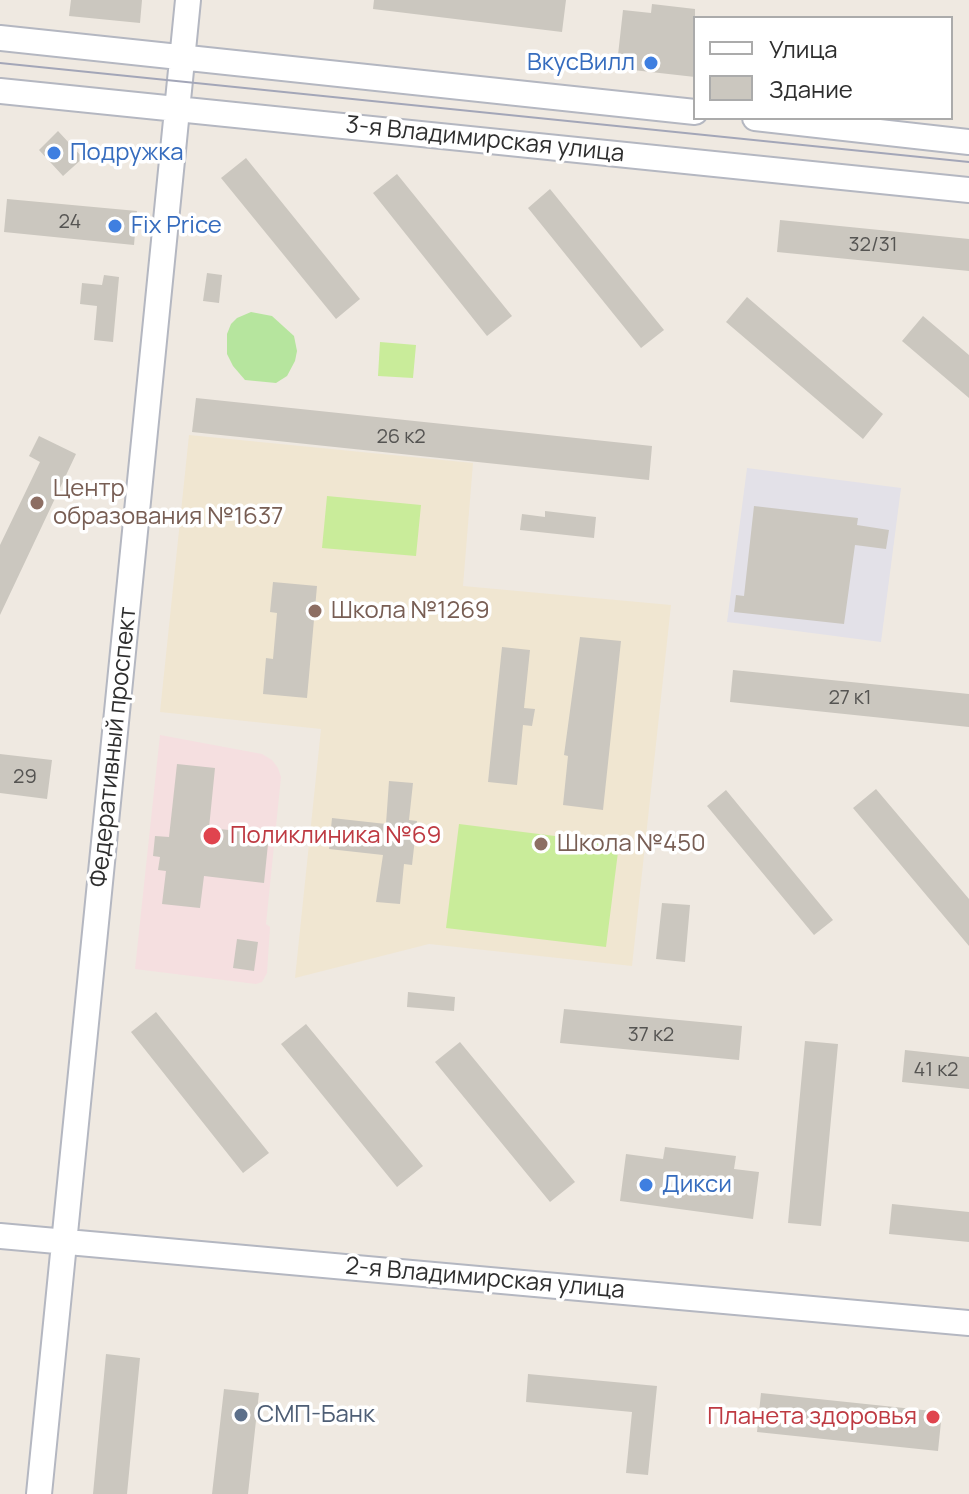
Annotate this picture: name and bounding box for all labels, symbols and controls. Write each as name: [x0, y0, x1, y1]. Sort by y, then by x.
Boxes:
legend: [693, 16, 953, 120]
text: Улица: [769, 32, 838, 65]
place label: ВкусВилл: [527, 49, 635, 77]
marker: ВкусВилл: [642, 54, 660, 72]
text: Здание: [769, 72, 853, 105]
street label: 3-я Владимирская улица: [344, 111, 626, 169]
place label: Подружка: [70, 139, 184, 167]
marker: Подружка: [45, 144, 63, 162]
house number: 24: [59, 210, 81, 234]
place label: Fix Price: [131, 212, 222, 240]
marker: Fix Price: [106, 217, 124, 235]
house number: 32/31: [848, 233, 898, 257]
house number: 26 к2: [376, 425, 426, 449]
place label: Центр образования №1637: [53, 475, 283, 531]
marker: Центр образования №1637: [28, 494, 46, 512]
place label: Школа №1269: [331, 597, 490, 625]
marker: Школа №1269: [306, 602, 324, 620]
street label: Федеративный проспект: [85, 606, 143, 888]
house number: 27 к1: [828, 686, 872, 710]
house number: 29: [13, 765, 37, 789]
place label: Поликлиника №69: [230, 822, 441, 850]
marker: Поликлиника №69: [201, 825, 223, 847]
place label: Школа №450: [557, 830, 706, 858]
marker: Школа №450: [532, 835, 550, 853]
house number: 37 к2: [628, 1023, 674, 1047]
house number: 41 к2: [914, 1058, 958, 1082]
place label: Дикси: [662, 1171, 732, 1199]
marker: Дикси: [637, 1176, 655, 1194]
street label: 2-я Владимирская улица: [344, 1252, 626, 1306]
place label: СМП-Банк: [257, 1401, 375, 1429]
place label: Планета здоровья: [707, 1403, 917, 1431]
marker: СМП-Банк: [232, 1406, 250, 1424]
marker: Планета здоровья: [924, 1408, 942, 1426]

